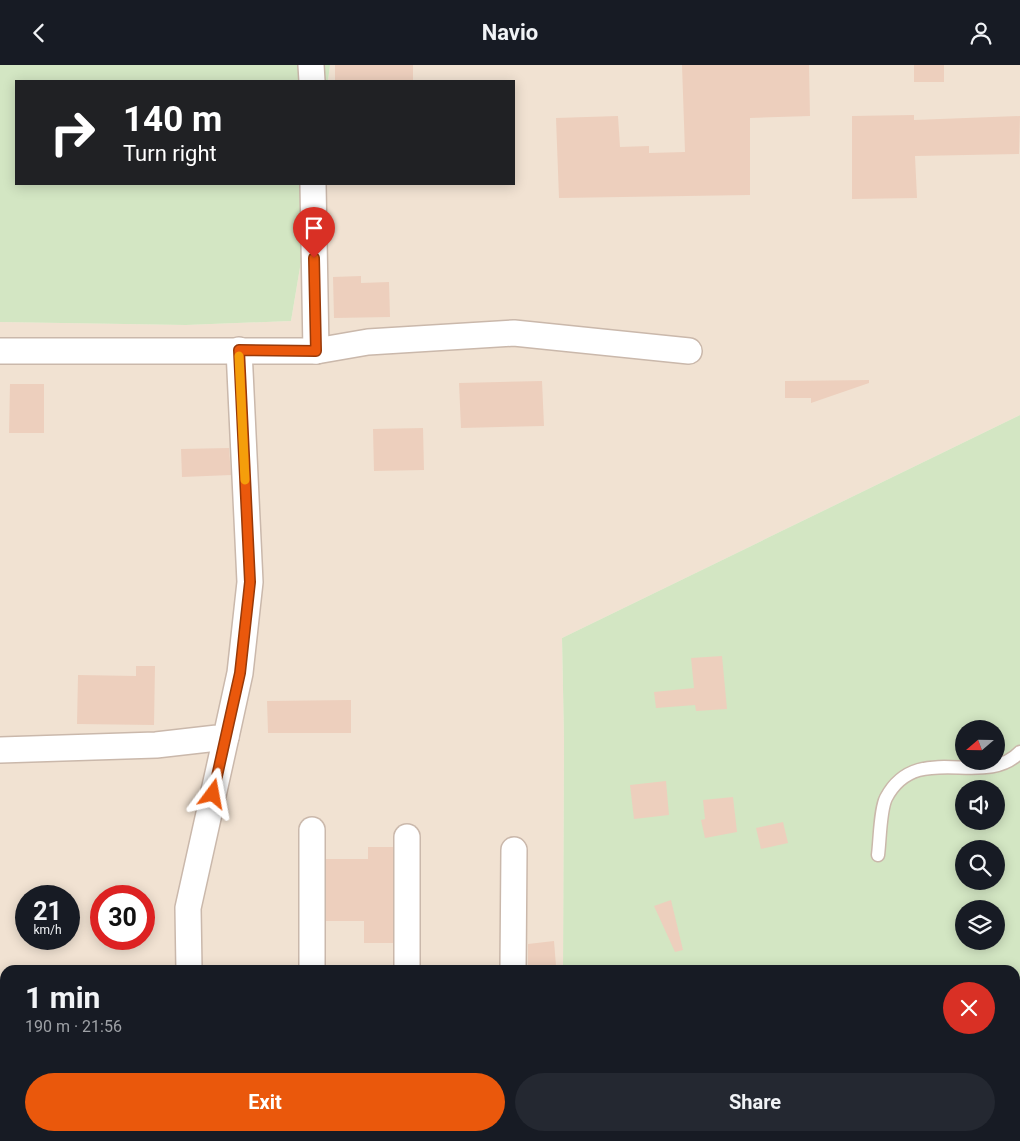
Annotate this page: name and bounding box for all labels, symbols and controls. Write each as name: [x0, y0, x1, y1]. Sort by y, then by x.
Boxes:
icon: back: [25, 19, 53, 47]
icon: person: [967, 19, 995, 47]
text: Navio: [482, 20, 538, 45]
text: 140 m: [123, 99, 222, 140]
icon: right: [40, 100, 105, 165]
text: Turn right: [123, 141, 217, 166]
pin: [293, 207, 335, 258]
icon: arrive: [300, 214, 328, 242]
north arrow: [955, 720, 1005, 770]
map controls: [955, 720, 1005, 950]
position arrow: [186, 767, 238, 819]
button: sound: [955, 780, 1005, 830]
button: search: [955, 840, 1005, 890]
speed limit sign: 30: [90, 885, 155, 950]
text: 21: [33, 897, 62, 926]
button: layers: [955, 900, 1005, 950]
text: km/h: [33, 923, 62, 937]
text: 1 min: [25, 980, 100, 1015]
button: close: [943, 982, 995, 1034]
text: 190 m · 21:56: [25, 1017, 122, 1036]
button: Exit: [25, 1073, 505, 1131]
button: Share: [515, 1073, 995, 1131]

